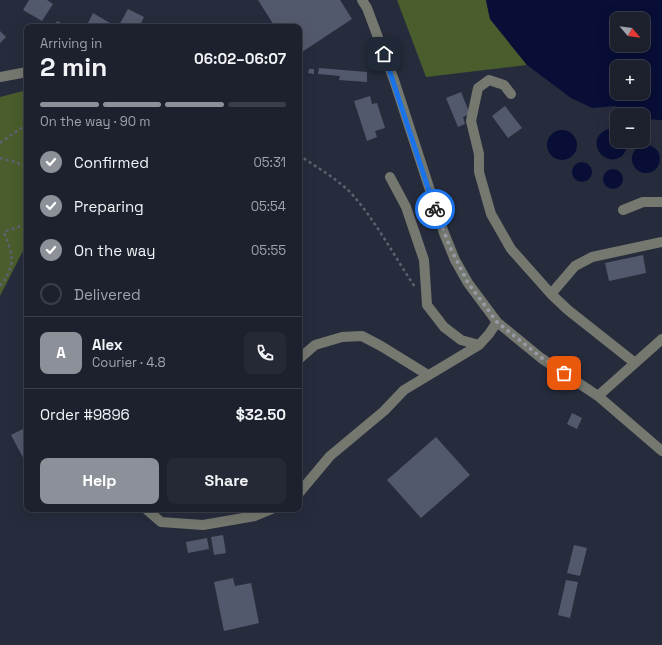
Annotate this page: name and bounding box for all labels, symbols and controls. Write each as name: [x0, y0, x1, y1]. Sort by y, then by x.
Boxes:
north arrow: [610, 12, 650, 52]
map controls: [610, 12, 650, 148]
text: Arriving in: [40, 35, 102, 52]
pin: [367, 37, 401, 71]
icon: home: [373, 43, 395, 65]
text: 06:02–06:07: [194, 49, 286, 68]
text: 2 min: [40, 50, 107, 84]
button: +: [610, 60, 650, 100]
button: −: [610, 108, 650, 148]
text: On the way · 90 m: [40, 113, 151, 130]
icon: check: [40, 151, 62, 173]
text: Confirmed: [74, 153, 149, 172]
text: 05:31: [253, 154, 286, 171]
courier: [415, 189, 455, 229]
icon: check: [40, 195, 62, 217]
text: Preparing: [74, 197, 144, 216]
text: 05:54: [251, 198, 286, 215]
icon: bike: [424, 198, 446, 220]
icon: check: [40, 239, 62, 261]
text: On the way: [74, 241, 155, 260]
text: 05:55: [251, 242, 286, 259]
text: Delivered: [74, 285, 141, 304]
button: phone: [244, 332, 286, 374]
text: Alex: [92, 335, 123, 354]
text: A: [56, 343, 66, 362]
text: Courier · 4.8: [92, 354, 166, 371]
pin: [547, 356, 581, 390]
icon: bag: [553, 362, 575, 384]
text: Order #9896: [40, 405, 130, 424]
text: $32.50: [236, 405, 286, 424]
button: Help: [40, 458, 159, 504]
button: Share: [167, 458, 286, 504]

